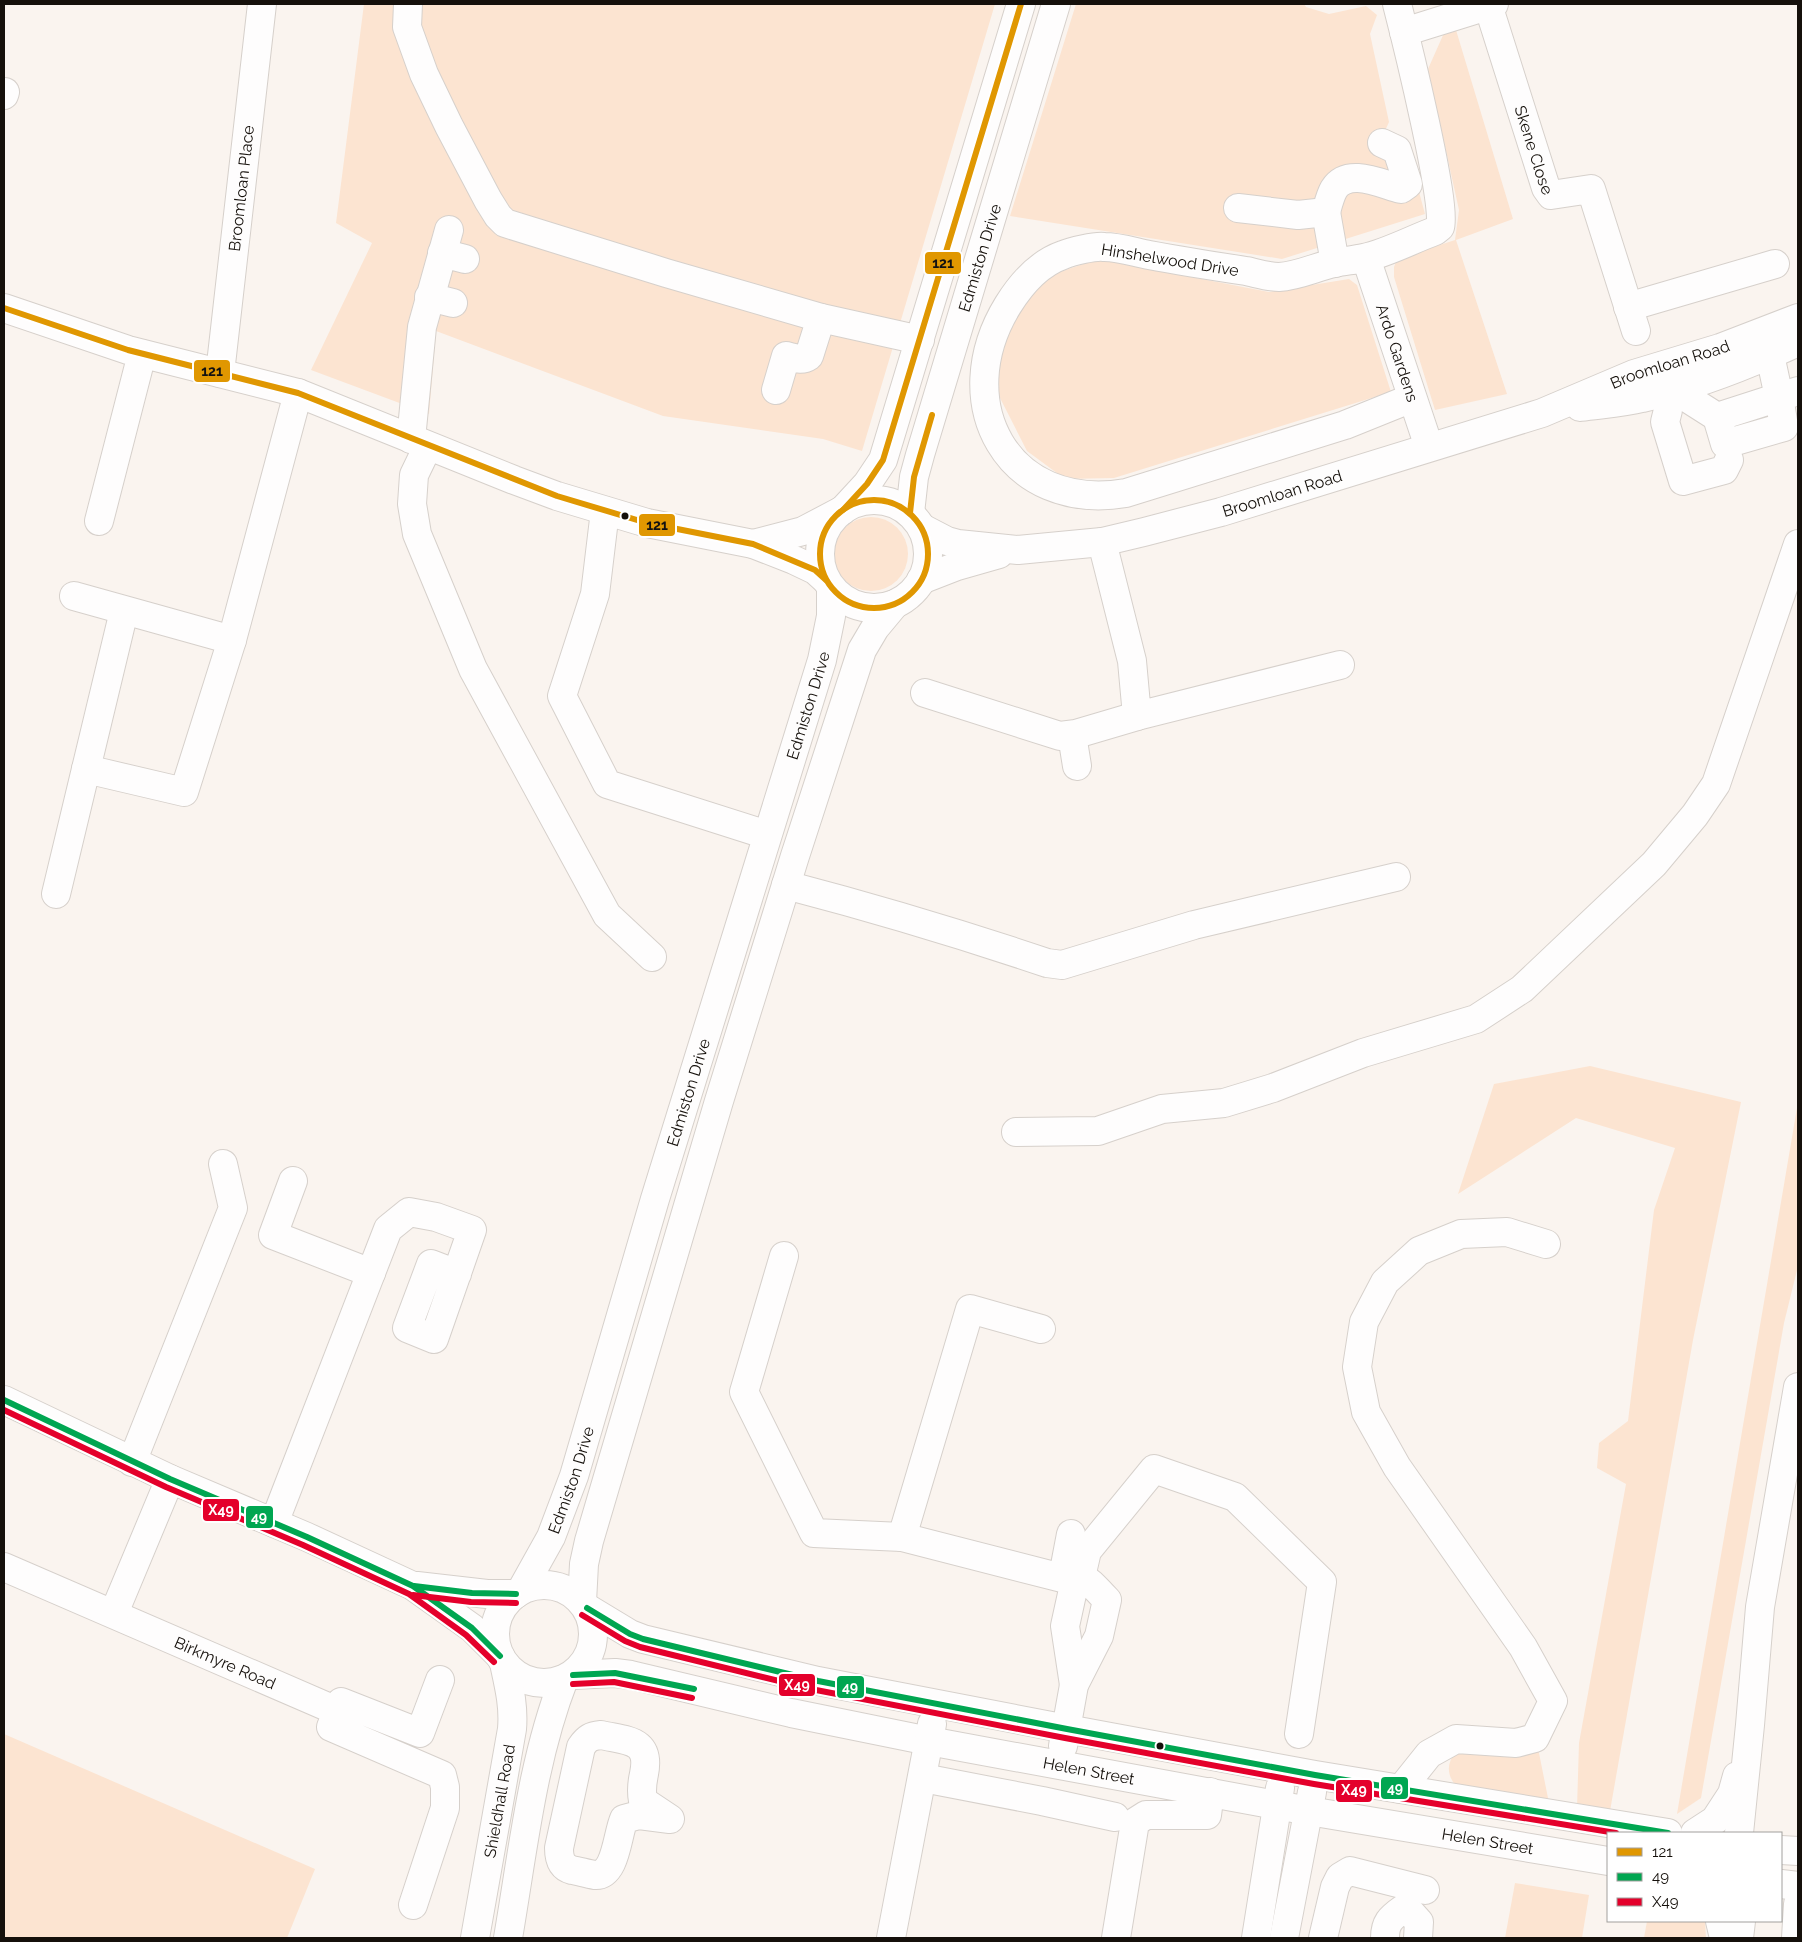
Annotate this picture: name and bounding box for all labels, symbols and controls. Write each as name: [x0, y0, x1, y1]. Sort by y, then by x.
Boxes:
street label: Skene Close: [1511, 103, 1557, 198]
street label: Broomloan Place: [224, 124, 258, 252]
street label: Edmiston Drive: [954, 202, 1005, 314]
street label: Hinshelwood Drive: [1100, 240, 1240, 280]
line badge: 121: [924, 251, 962, 275]
text: 121: [932, 255, 954, 271]
street label: Ardo Gardens: [1373, 302, 1423, 404]
street label: Broomloan Road: [1607, 336, 1732, 392]
line badge: 121: [193, 359, 231, 383]
text: 121: [201, 363, 223, 379]
street label: Broomloan Road: [1220, 466, 1344, 521]
unlabelled marker: [620, 511, 630, 521]
line badge: 121: [638, 513, 676, 537]
text: 121: [646, 517, 668, 533]
street label: Edmiston Drive: [782, 650, 833, 762]
street label: Edmiston Drive: [662, 1036, 714, 1149]
street label: Edmiston Drive: [544, 1424, 597, 1536]
line badge: X49: [202, 1498, 240, 1522]
text: X49: [207, 1502, 234, 1518]
line badge: 49: [245, 1505, 274, 1529]
text: 49: [251, 1509, 267, 1525]
street label: Birkmyre Road: [172, 1632, 279, 1693]
line badge: X49: [778, 1673, 816, 1697]
line badge: 49: [836, 1675, 865, 1699]
text: X49: [783, 1677, 810, 1693]
text: 49: [842, 1679, 858, 1695]
unlabelled marker: [1155, 1741, 1165, 1751]
street label: Shieldhall Road: [480, 1743, 519, 1859]
street label: Helen Street: [1042, 1753, 1137, 1788]
line badge: 49: [1380, 1776, 1409, 1800]
line badge: X49: [1335, 1779, 1373, 1803]
text: 49: [1387, 1780, 1403, 1796]
text: X49: [1340, 1782, 1367, 1798]
street label: Helen Street: [1440, 1824, 1536, 1858]
legend: [1607, 1832, 1782, 1922]
text: 121: [1652, 1843, 1673, 1861]
text: 49: [1652, 1868, 1669, 1886]
text: X49: [1652, 1893, 1679, 1911]

